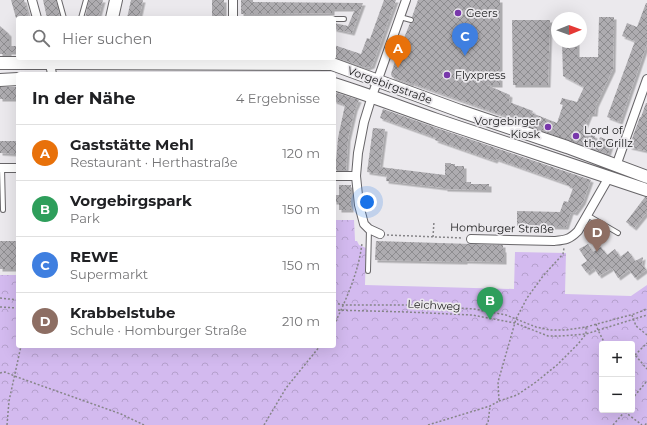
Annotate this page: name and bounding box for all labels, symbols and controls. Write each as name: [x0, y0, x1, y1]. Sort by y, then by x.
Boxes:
place label: Geers: [466, 6, 498, 20]
marker: Geers: [453, 8, 463, 18]
north arrow: [551, 12, 587, 48]
search box: [16, 16, 336, 60]
pin: C: [452, 23, 478, 56]
icon: search: [30, 27, 52, 49]
text: Hier suchen: [62, 29, 152, 48]
pin: A: [385, 35, 411, 68]
street label: Vorgebirgstraße: [346, 63, 435, 107]
place label: Flyxpress: [455, 68, 506, 82]
marker: Flyxpress: [442, 70, 452, 80]
text: In der Nähe: [32, 88, 136, 108]
text: 4 Ergebnisse: [236, 90, 320, 106]
place label: Vorgebirger Kiosk: [474, 114, 540, 141]
marker: Vorgebirger Kiosk: [543, 122, 553, 132]
place label: Lord of the Grillz: [584, 123, 633, 150]
marker: Lord of the Grillz: [571, 131, 581, 141]
text: Gaststätte Mehl: [70, 135, 194, 154]
text: A: [40, 145, 50, 161]
text: 120 m: [282, 145, 320, 161]
text: Restaurant · Herthastraße: [70, 154, 238, 170]
text: Vorgebirgspark: [70, 191, 192, 210]
your location: [357, 192, 377, 212]
text: B: [40, 201, 50, 217]
text: 150 m: [282, 201, 320, 217]
text: Park: [70, 210, 100, 226]
pin: D: [584, 219, 610, 252]
street label: Homburger Straße: [450, 220, 554, 236]
text: REWE: [70, 247, 118, 266]
text: C: [40, 257, 50, 273]
text: 150 m: [282, 257, 320, 273]
text: Supermarkt: [70, 266, 148, 282]
pin: B: [477, 287, 503, 320]
street label: Leichweg: [407, 297, 461, 313]
text: Krabbelstube: [70, 303, 175, 322]
text: D: [40, 313, 50, 329]
text: 210 m: [282, 313, 320, 329]
text: Schule · Homburger Straße: [70, 322, 247, 338]
map controls: [599, 341, 635, 413]
button: +: [599, 341, 635, 377]
button: −: [599, 377, 635, 413]

